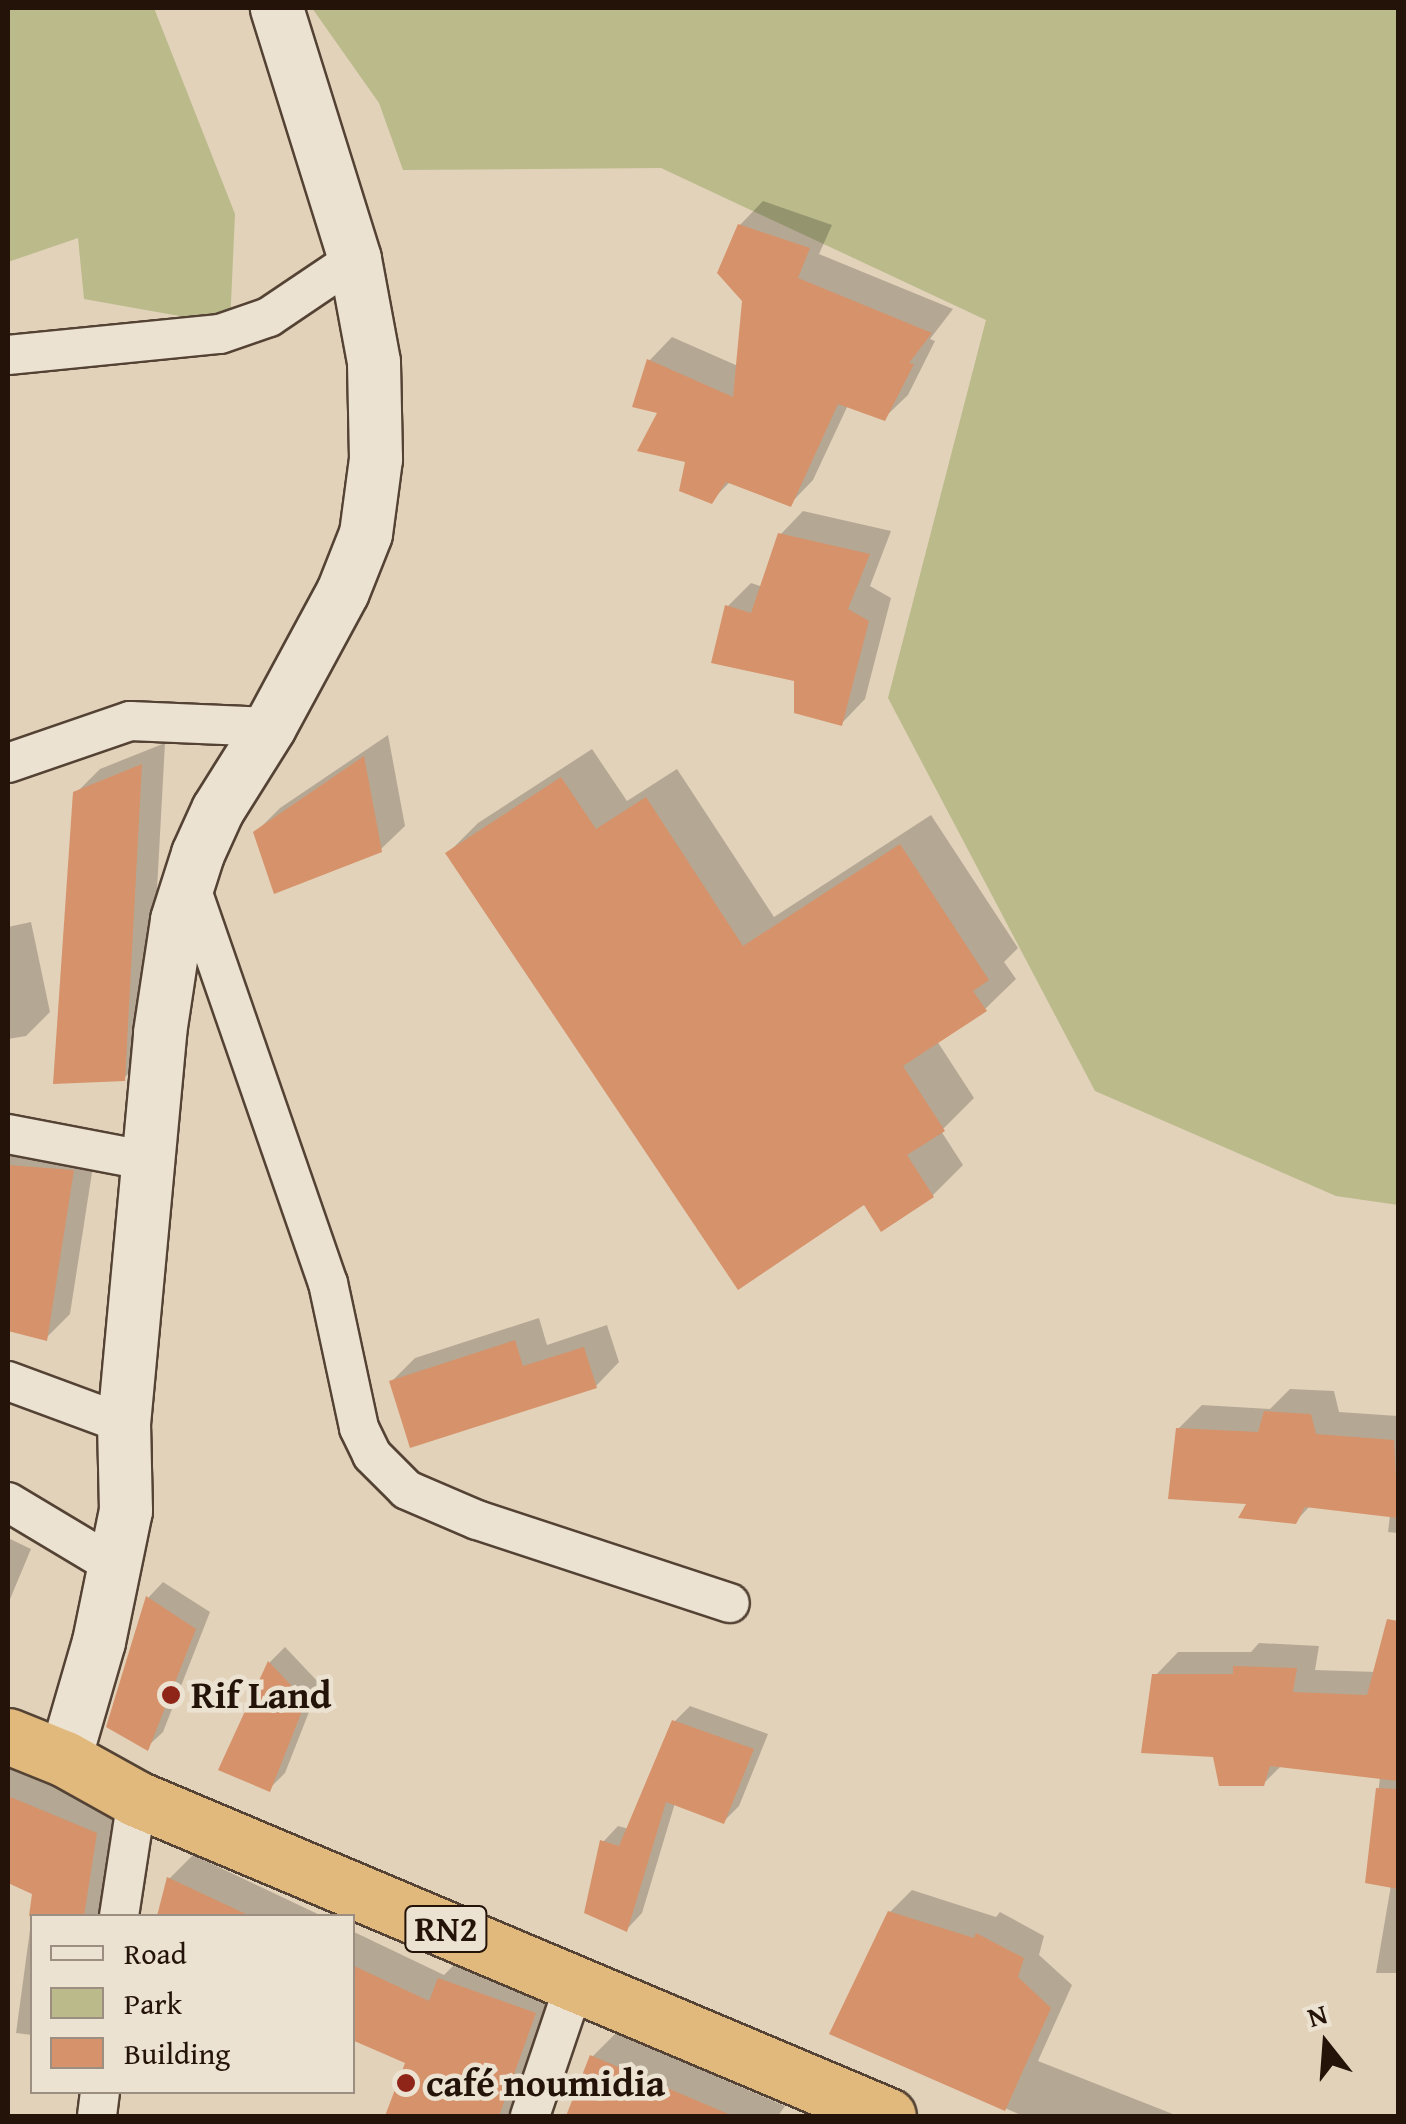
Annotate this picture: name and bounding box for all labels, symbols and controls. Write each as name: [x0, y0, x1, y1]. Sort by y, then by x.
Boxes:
place label: Rif Land: [191, 1672, 331, 1718]
marker: Rif Land: [160, 1684, 182, 1706]
road number: RN2: [404, 1899, 488, 1959]
legend: [30, 1914, 355, 2094]
text: Road: [124, 1931, 187, 1975]
text: Park: [124, 1981, 182, 2025]
text: N: [1302, 1992, 1332, 2037]
north arrow: [1276, 1994, 1376, 2094]
text: Building: [124, 2031, 230, 2075]
place label: café noumidia: [426, 2060, 665, 2106]
marker: café noumidia: [395, 2072, 417, 2094]

